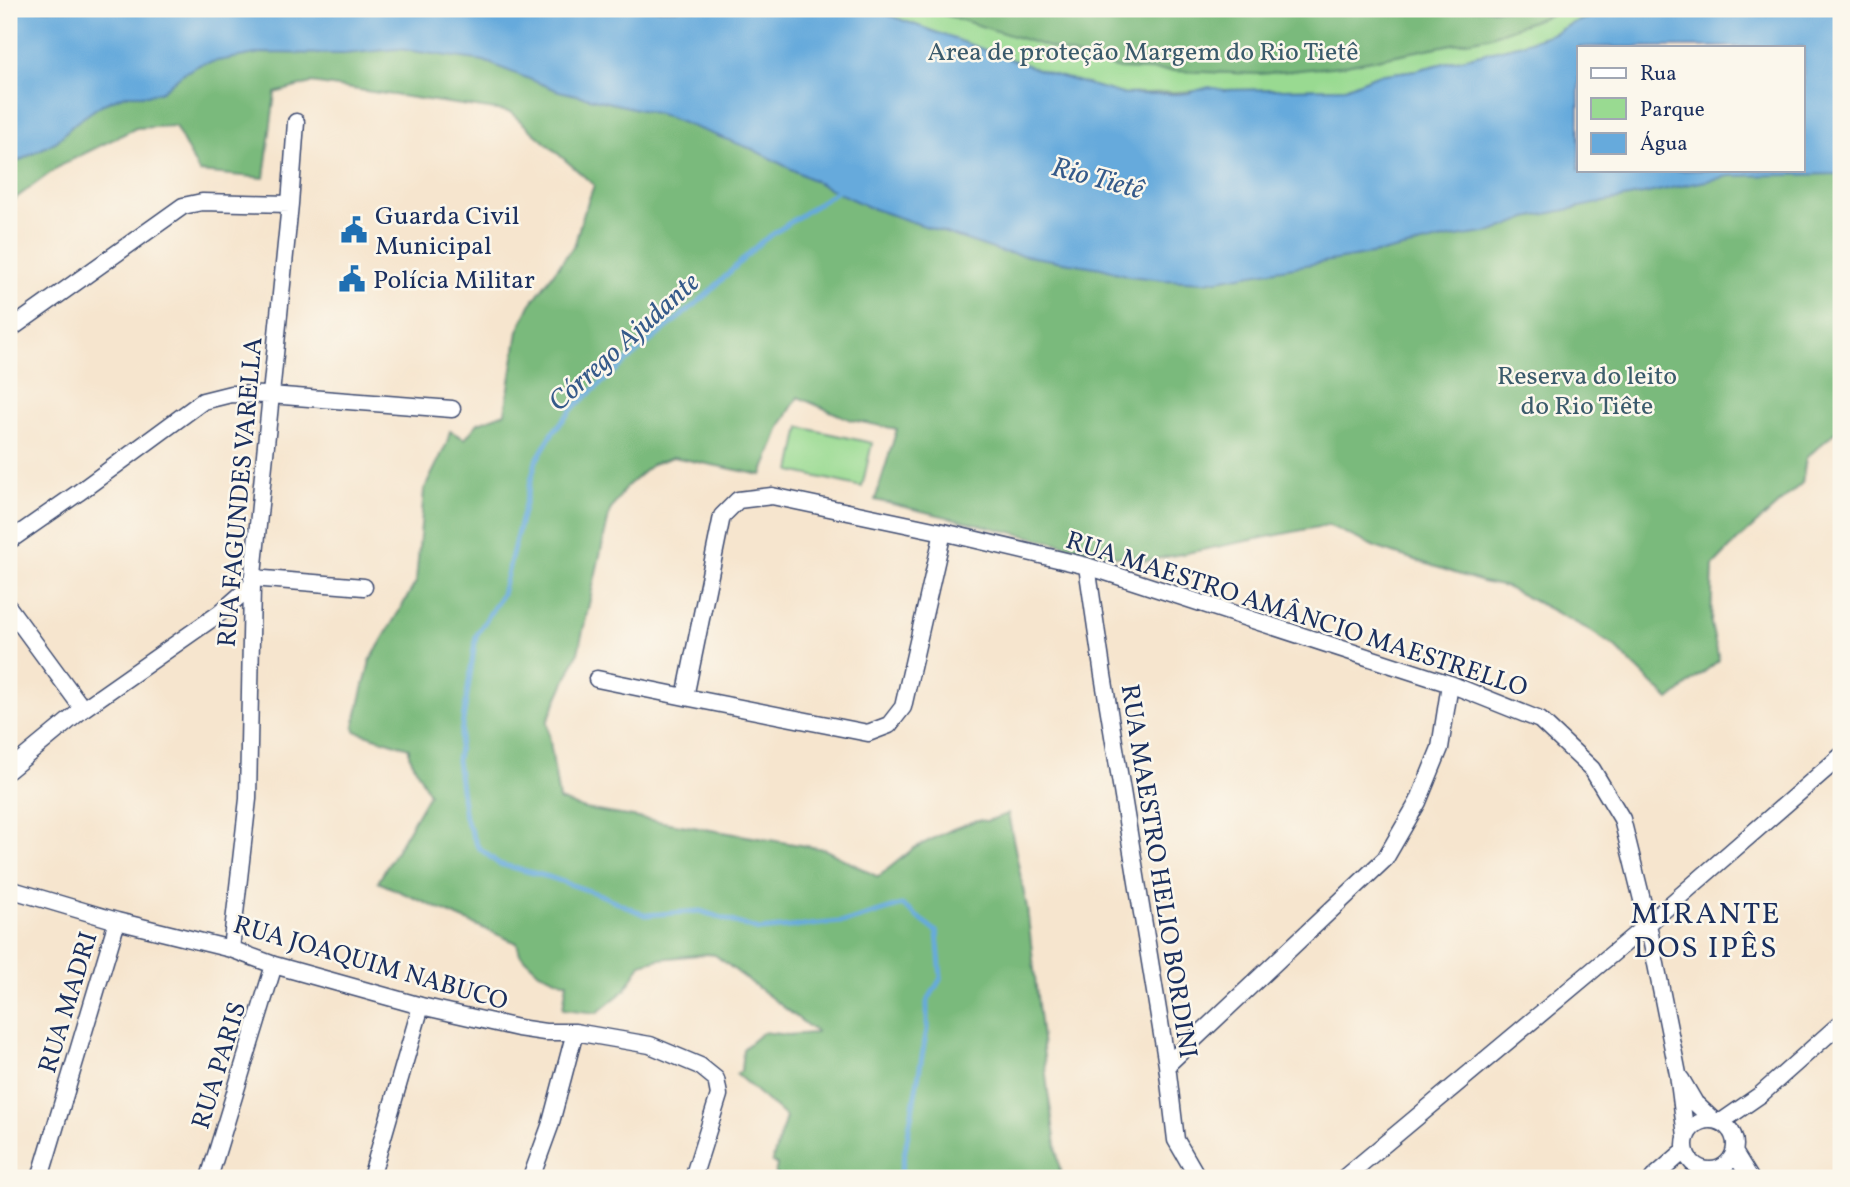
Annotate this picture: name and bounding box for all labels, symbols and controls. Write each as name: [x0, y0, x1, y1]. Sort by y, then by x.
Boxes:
park label: Area de proteção Margem do Rio Tietê: [928, 35, 1358, 71]
legend: [1577, 46, 1804, 172]
text: Rua: [1640, 60, 1677, 89]
text: Parque: [1640, 96, 1705, 125]
text: Água: [1640, 130, 1688, 159]
water label: Rio Tietê: [1047, 148, 1149, 211]
place label: Guarda Civil Municipal: [375, 199, 519, 265]
public building icon: Guarda Civil Municipal: [339, 215, 369, 245]
place label: Polícia Militar: [373, 263, 535, 299]
public building icon: Polícia Militar: [337, 264, 367, 294]
water label: Córrego Ajudante: [540, 264, 709, 421]
street label: RUA FAGUNDES VARELLA: [209, 336, 272, 649]
park label: Reserva do leito do Rio Tiête: [1497, 359, 1677, 425]
street label: RUA MAESTRO AMÂNCIO MAESTRELLO: [1061, 523, 1532, 707]
street label: RUA MAESTRO HELIO BORDINI: [1111, 682, 1205, 1061]
district label: MIRANTE DOS IPÊS: [1630, 894, 1782, 970]
street label: RUA JOAQUIM NABUCO: [229, 907, 512, 1020]
street label: RUA MADRI: [30, 927, 108, 1078]
street label: RUA PARIS: [184, 998, 256, 1134]

